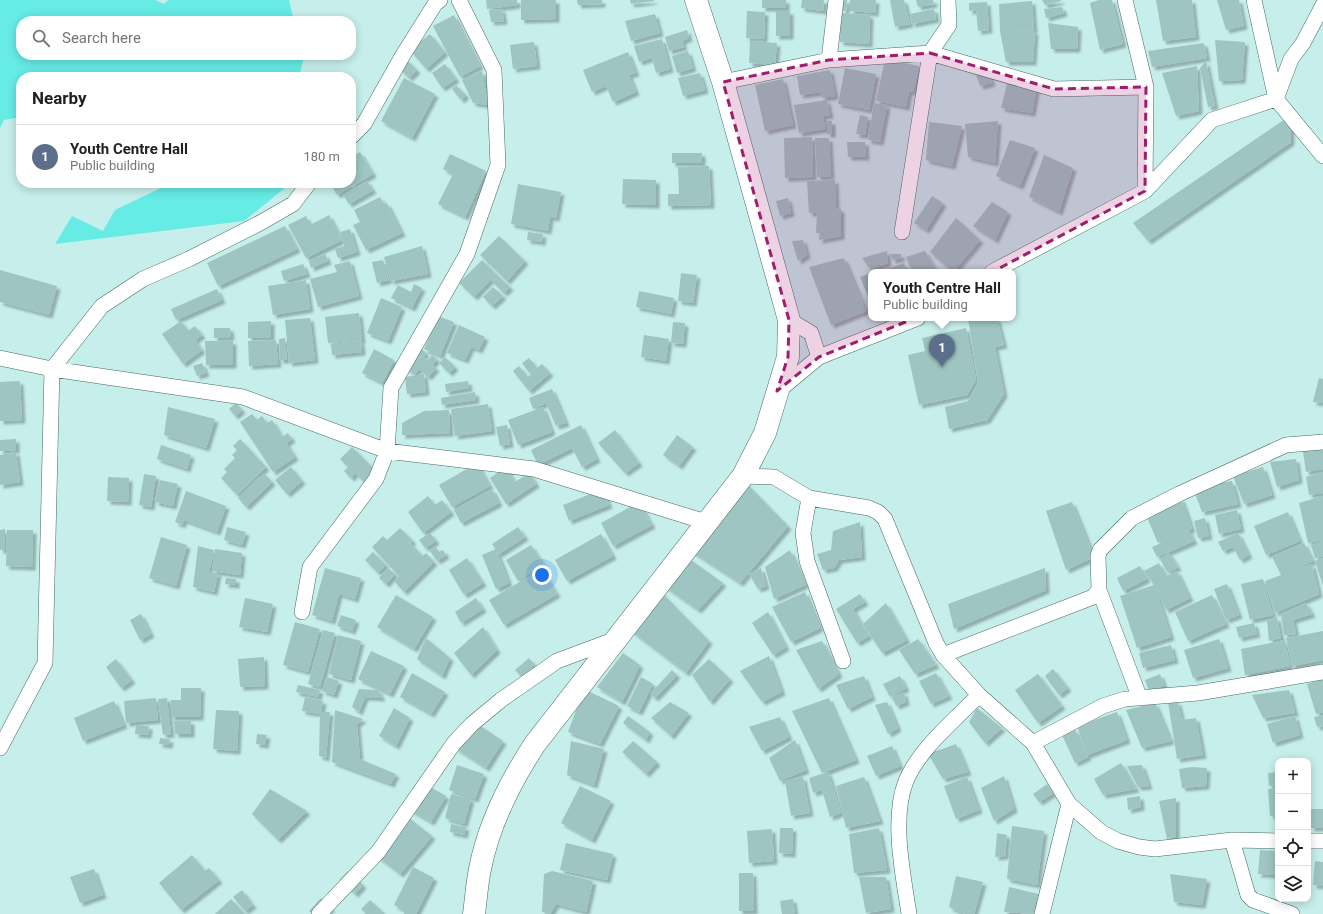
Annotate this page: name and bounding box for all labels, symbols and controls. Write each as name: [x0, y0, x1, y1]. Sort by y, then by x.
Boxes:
search box: [16, 16, 356, 60]
icon: search: [30, 27, 52, 49]
text: Search here: [62, 29, 141, 47]
text: Nearby: [32, 88, 87, 108]
text: Youth Centre Hall: [70, 140, 188, 158]
text: 1: [41, 149, 49, 164]
text: 180 m: [303, 149, 340, 164]
text: Public building: [70, 158, 155, 173]
popup: [868, 269, 1016, 321]
text: Youth Centre Hall: [883, 279, 1001, 297]
text: Public building: [883, 297, 968, 312]
pin: 1: [929, 334, 955, 367]
your location: [532, 565, 552, 585]
map controls: [1275, 758, 1311, 902]
button: +: [1275, 758, 1311, 794]
button: −: [1275, 794, 1311, 830]
button: locate: [1275, 830, 1311, 866]
button: layers: [1275, 866, 1311, 902]

